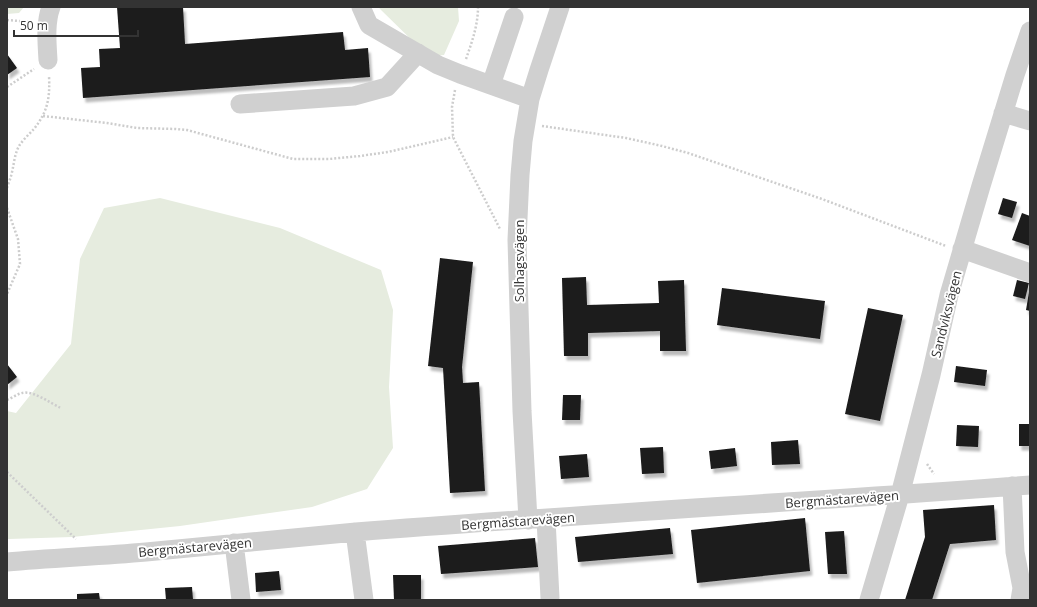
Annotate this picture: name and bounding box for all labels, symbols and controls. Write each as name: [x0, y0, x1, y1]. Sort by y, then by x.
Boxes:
scale bar: [14, 12, 138, 38]
text: 50 m: [20, 17, 48, 34]
street label: Solhagsvägen: [510, 220, 528, 302]
street label: Sandviksvägen: [926, 269, 966, 359]
street label: Bergmästarevägen: [784, 486, 900, 512]
street label: Bergmästarevägen: [460, 508, 576, 534]
street label: Bergmästarevägen: [137, 533, 253, 561]

